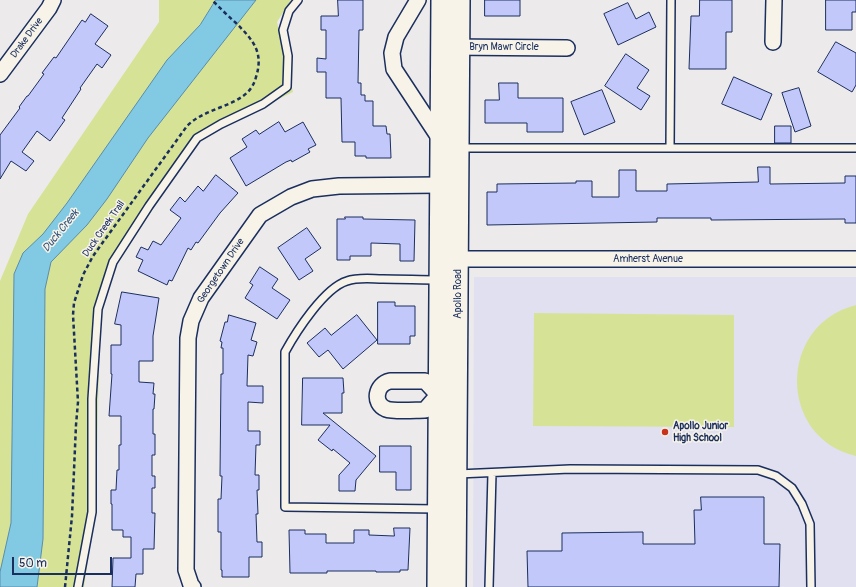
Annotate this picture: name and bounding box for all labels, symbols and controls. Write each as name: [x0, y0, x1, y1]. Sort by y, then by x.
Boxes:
street label: Drake Drive: [8, 15, 46, 61]
street label: Bryn Mawr Circle: [469, 41, 539, 53]
street label: Duck Creek Trail: [80, 199, 128, 259]
water label: Duck Creek: [40, 207, 82, 255]
street label: Georgetown Drive: [195, 236, 247, 306]
street label: Amherst Avenue: [613, 253, 683, 265]
street label: Apollo Road: [452, 269, 464, 319]
place label: Apollo Junior High School: [673, 420, 728, 444]
marker: Apollo Junior High School: [660, 427, 670, 437]
scale bar: [14, 549, 114, 575]
text: 50 m: [19, 556, 47, 571]

